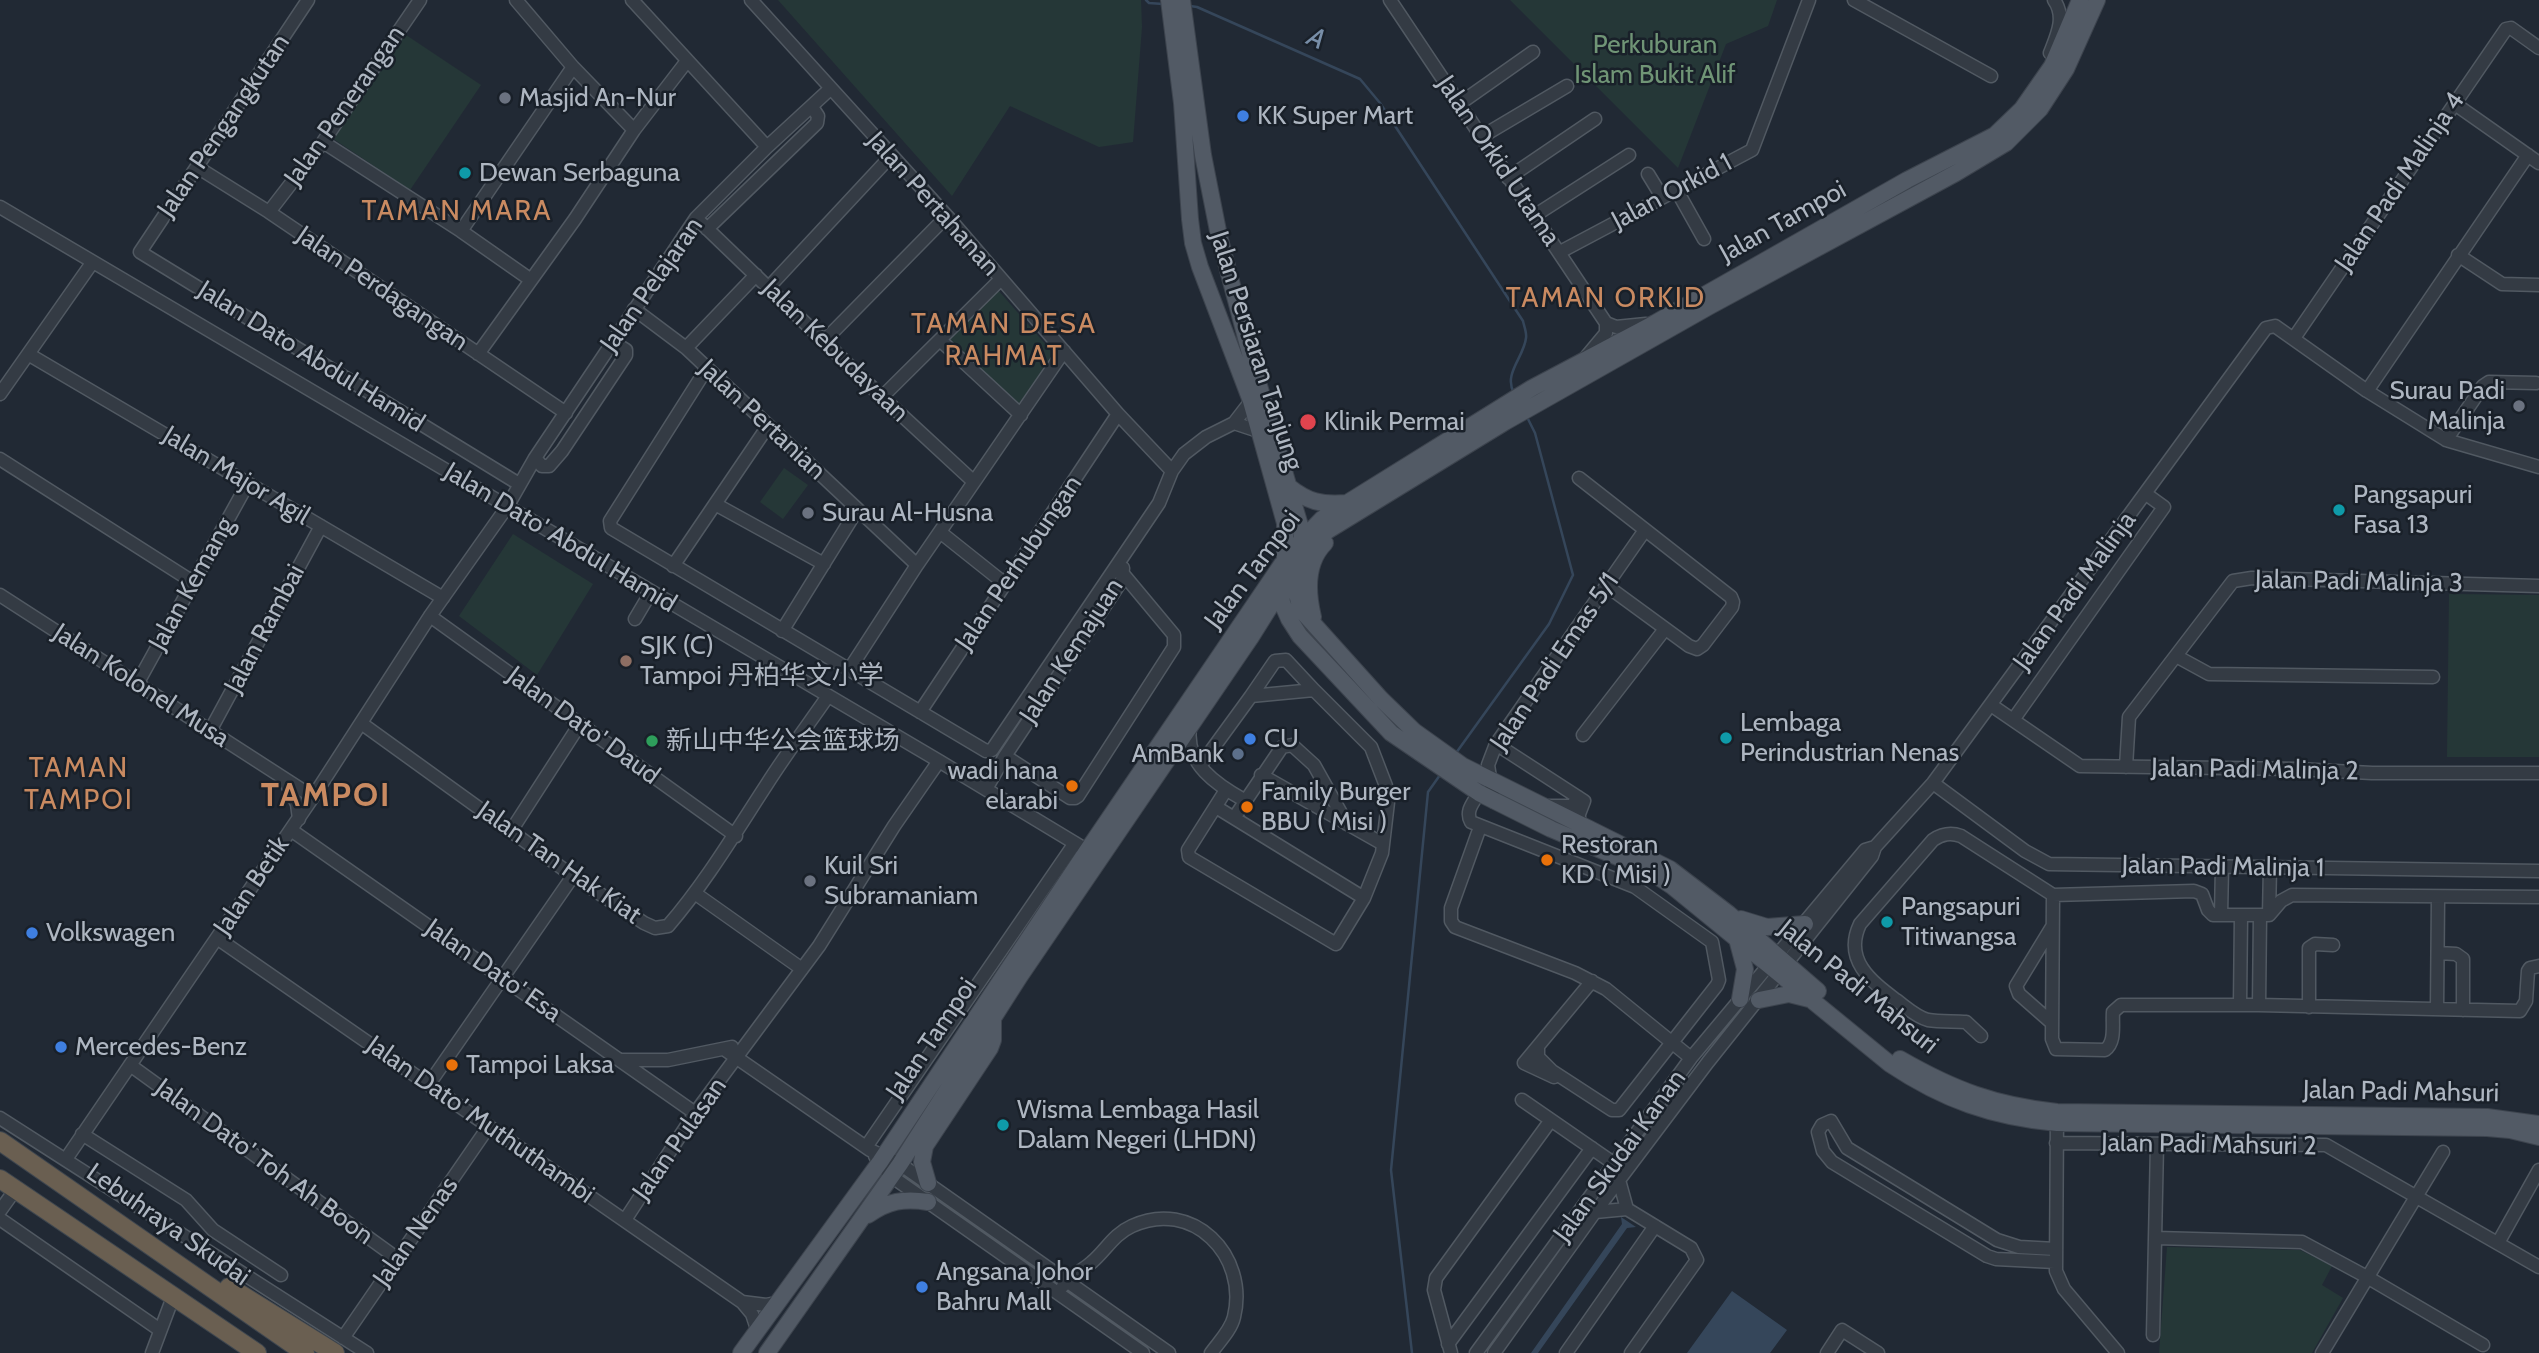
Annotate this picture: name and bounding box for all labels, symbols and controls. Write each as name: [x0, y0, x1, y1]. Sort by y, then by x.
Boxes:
street label: Jalan Penerangan: [278, 20, 412, 192]
water label: A: [1302, 20, 1330, 58]
street label: Jalan Pengangkutan: [151, 28, 297, 224]
park label: Perkuburan Islam Bukit Alif: [1574, 29, 1736, 90]
street label: Jalan Orkid Utama: [1430, 70, 1566, 252]
place label: Masjid An-Nur: [519, 82, 676, 114]
street label: Jalan Padi Malinja 4: [2329, 87, 2471, 277]
marker: Masjid An-Nur: [497, 90, 513, 106]
place label: KK Super Mart: [1257, 100, 1413, 132]
marker: KK Super Mart: [1235, 108, 1251, 124]
street label: Jalan Pertahanan: [860, 125, 1006, 283]
street label: Jalan Orkid 1: [1606, 147, 1738, 237]
place label: Dewan Serbaguna: [479, 157, 680, 189]
marker: Dewan Serbaguna: [457, 165, 473, 181]
street label: Jalan Tampoi: [1714, 174, 1852, 270]
district label: TAMAN MARA: [363, 195, 551, 229]
street label: Jalan Pelajaran: [594, 212, 710, 358]
street label: Jalan Perdagangan: [290, 220, 474, 358]
street label: Jalan Persiaran Tanjung: [1203, 228, 1309, 474]
street label: Jalan Kebudayaan: [755, 273, 915, 429]
street label: Jalan Dato Abdul Hamid: [192, 275, 430, 439]
district label: TAMAN ORKID: [1507, 282, 1705, 316]
district label: TAMAN DESA RAHMAT: [912, 308, 1096, 374]
street label: Jalan Pertanian: [692, 353, 832, 487]
place label: Surau Padi Malinja: [2389, 375, 2505, 436]
marker: Surau Padi Malinja: [2511, 398, 2527, 414]
place label: Klinik Permai: [1324, 406, 1465, 438]
marker: Klinik Permai: [1298, 412, 1318, 432]
street label: Jalan Major Agil: [157, 420, 315, 532]
street label: Jalan Dato' Abdul Hamid: [438, 456, 682, 620]
street label: Jalan Perhubungan: [949, 470, 1089, 656]
place label: Pangsapuri Fasa 13: [2353, 479, 2473, 540]
place label: Surau Al-Husna: [822, 497, 993, 529]
marker: Pangsapuri Fasa 13: [2331, 502, 2347, 518]
marker: Surau Al-Husna: [800, 505, 816, 521]
street label: Jalan Tampoi: [1199, 505, 1307, 635]
street label: Jalan Padi Malinja: [2007, 506, 2143, 676]
street label: Jalan Kemang: [143, 512, 241, 656]
street label: Jalan Rambai: [218, 559, 312, 699]
street label: Jalan Padi Malinja 3: [2255, 565, 2463, 599]
street label: Jalan Padi Emas 5/1: [1484, 567, 1626, 757]
street label: Jalan Kemajuan: [1014, 573, 1130, 729]
street label: Jalan Kolonel Musa: [47, 617, 235, 755]
place label: SJK (C) Tampoi 丹柏华文小学: [640, 630, 884, 692]
marker: SJK (C) Tampoi 丹柏华文小学: [618, 653, 634, 669]
street label: Jalan Dato' Daud: [501, 660, 665, 792]
place label: Lembaga Perindustrian Nenas: [1740, 707, 1959, 768]
place label: CU: [1264, 723, 1299, 755]
place label: 新山中华公会篮球场: [666, 725, 900, 757]
marker: Lembaga Perindustrian Nenas: [1718, 730, 1734, 746]
marker: CU: [1242, 731, 1258, 747]
marker: 新山中华公会篮球场: [644, 733, 660, 749]
place label: AmBank: [1131, 738, 1224, 770]
marker: AmBank: [1230, 746, 1246, 762]
district label: TAMAN TAMPOI: [25, 752, 133, 818]
street label: Jalan Padi Malinja 2: [2151, 753, 2359, 787]
place label: wadi hana elarabi: [947, 755, 1058, 816]
district label: TAMPOI: [261, 776, 391, 816]
place label: Family Burger BBU ( Misi ): [1261, 776, 1410, 838]
marker: wadi hana elarabi: [1064, 778, 1080, 794]
street label: Jalan Tan Hak Kiat: [471, 795, 647, 931]
marker: Family Burger BBU ( Misi ): [1239, 799, 1255, 815]
place label: Restoran KD ( Misi ): [1561, 829, 1671, 890]
street label: Jalan Betik: [208, 831, 296, 941]
place label: Kuil Sri Subramaniam: [824, 850, 978, 912]
street label: Jalan Padi Malinja 1: [2121, 850, 2325, 884]
marker: Restoran KD ( Misi ): [1539, 852, 1555, 868]
marker: Kuil Sri Subramaniam: [802, 873, 818, 889]
place label: Pangsapuri Titiwangsa: [1901, 891, 2021, 953]
street label: Jalan Dato' Esa: [419, 913, 567, 1029]
street label: Jalan Padi Mahsuri: [1772, 913, 1944, 1061]
marker: Pangsapuri Titiwangsa: [1879, 914, 1895, 930]
place label: Volkswagen: [46, 917, 175, 949]
marker: Volkswagen: [24, 925, 40, 941]
street label: Jalan Tampoi: [880, 972, 984, 1106]
street label: Jalan Dato' Muthuthambi: [360, 1030, 600, 1210]
place label: Mercedes-Benz: [75, 1031, 247, 1063]
marker: Mercedes-Benz: [53, 1039, 69, 1055]
place label: Tampoi Laksa: [466, 1049, 614, 1081]
marker: Tampoi Laksa: [444, 1057, 460, 1073]
street label: Jalan Skudai Kanan: [1547, 1064, 1693, 1248]
street label: Jalan Dato' Toh Ah Boon: [149, 1072, 379, 1252]
street label: Jalan Pulasan: [626, 1072, 734, 1206]
street label: Jalan Padi Mahsuri: [2303, 1075, 2499, 1109]
place label: Wisma Lembaga Hasil Dalam Negeri (LHDN): [1017, 1094, 1259, 1156]
marker: Wisma Lembaga Hasil Dalam Negeri (LHDN): [995, 1117, 1011, 1133]
street label: Jalan Padi Mahsuri 2: [2101, 1128, 2317, 1162]
street label: Lebuhraya Skudai: [80, 1157, 256, 1293]
street label: Jalan Nenas: [367, 1171, 465, 1293]
place label: Angsana Johor Bahru Mall: [936, 1256, 1093, 1318]
marker: Angsana Johor Bahru Mall: [914, 1279, 930, 1295]

